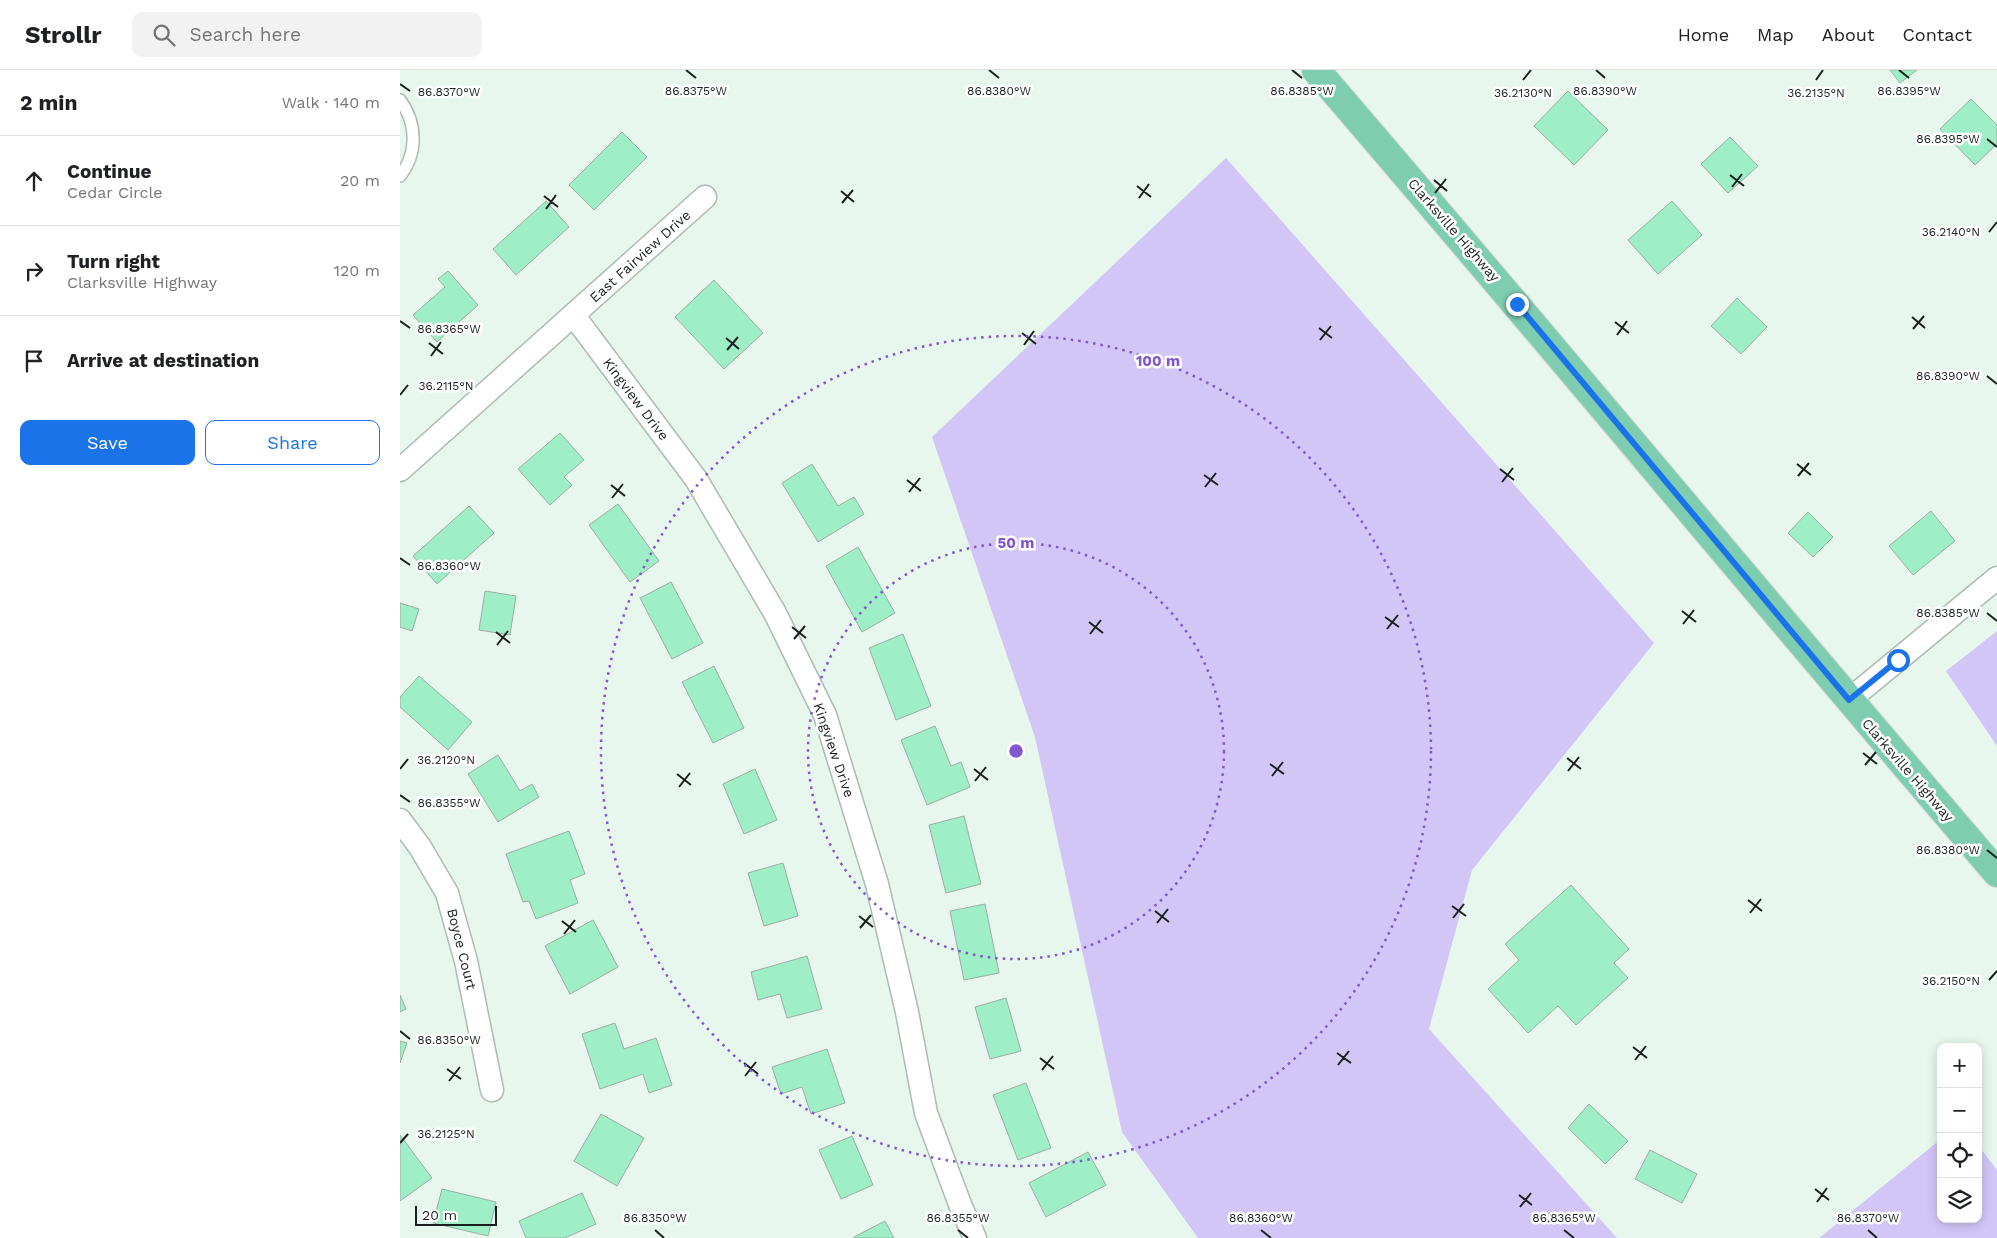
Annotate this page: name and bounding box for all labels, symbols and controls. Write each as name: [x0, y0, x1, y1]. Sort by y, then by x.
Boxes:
search box: [132, 12, 482, 57]
text: Strollr: [25, 21, 102, 49]
icon: search: [150, 21, 178, 49]
text: Search here: [190, 23, 301, 46]
text: Home: [1678, 24, 1729, 45]
text: Map: [1757, 24, 1794, 45]
text: About: [1822, 24, 1874, 45]
text: Contact: [1902, 24, 1972, 45]
text: 86.8375°W: [665, 84, 728, 98]
text: 86.8380°W: [967, 84, 1031, 98]
text: 86.8385°W: [1270, 84, 1334, 98]
text: 86.8390°W: [1573, 84, 1637, 98]
text: 86.8395°W: [1877, 84, 1941, 98]
text: 86.8370°W: [418, 85, 481, 99]
text: 36.2130°N: [1494, 86, 1552, 100]
text: 36.2135°N: [1787, 86, 1845, 100]
text: 2 min: [20, 90, 77, 115]
text: Walk · 140 m: [282, 93, 380, 112]
text: 86.8395°W: [1916, 132, 1980, 146]
text: Continue: [67, 160, 151, 183]
icon: ahead: [20, 167, 48, 195]
text: 20 m: [340, 171, 380, 190]
street label: Clarksville Highway: [1405, 175, 1504, 285]
text: Cedar Circle: [67, 183, 163, 202]
street label: East Fairview Drive: [586, 207, 694, 305]
text: 36.2140°N: [1922, 225, 1980, 239]
text: Turn right: [67, 250, 160, 273]
icon: right: [20, 257, 48, 285]
text: 120 m: [334, 261, 380, 280]
text: Clarksville Highway: [67, 273, 217, 292]
route end: [1506, 293, 1529, 316]
text: 86.8365°W: [417, 322, 481, 336]
icon: arrive: [20, 347, 48, 375]
text: Arrive at destination: [67, 349, 259, 372]
text: 100 m: [1136, 352, 1180, 370]
street label: Kingview Drive: [600, 355, 672, 443]
text: 86.8390°W: [1916, 369, 1980, 383]
text: 36.2115°N: [418, 379, 474, 393]
button: Save: [20, 420, 195, 465]
button: Share: [205, 420, 380, 465]
text: 50 m: [998, 534, 1034, 552]
text: 86.8360°W: [417, 559, 481, 573]
text: 86.8385°W: [1916, 606, 1980, 620]
route start: [1887, 649, 1910, 672]
street label: Kingview Drive: [810, 701, 858, 799]
street label: Clarksville Highway: [1859, 715, 1958, 825]
centre of rings: [1007, 742, 1025, 760]
text: 36.2120°N: [417, 753, 475, 767]
text: 86.8355°W: [417, 796, 481, 810]
text: 86.8380°W: [1916, 843, 1980, 857]
street label: Boyce Court: [444, 907, 480, 991]
text: 36.2150°N: [1922, 974, 1980, 988]
text: 86.8350°W: [417, 1033, 481, 1047]
map controls: [1937, 1043, 1982, 1223]
button: +: [1937, 1043, 1982, 1088]
button: −: [1937, 1088, 1982, 1133]
text: 36.2125°N: [417, 1127, 475, 1141]
button: locate: [1937, 1133, 1982, 1178]
button: layers: [1937, 1178, 1982, 1223]
scale bar: [415, 1203, 498, 1226]
text: 20 m: [422, 1207, 457, 1223]
text: 86.8350°W: [623, 1211, 687, 1225]
text: 86.8355°W: [926, 1211, 990, 1225]
text: 86.8360°W: [1229, 1211, 1293, 1225]
text: 86.8365°W: [1532, 1211, 1596, 1225]
text: 86.8370°W: [1837, 1211, 1900, 1225]

